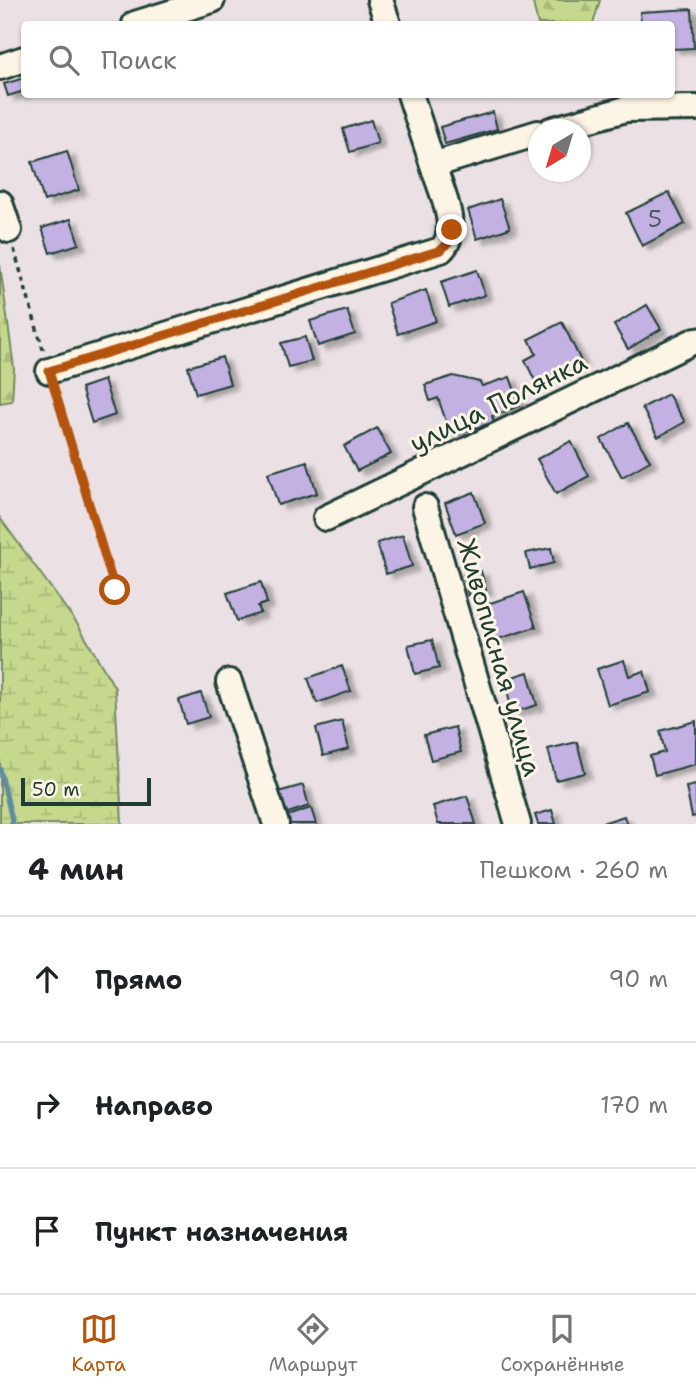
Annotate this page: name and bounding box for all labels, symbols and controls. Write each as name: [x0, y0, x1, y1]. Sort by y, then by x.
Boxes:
search box: [21, 21, 675, 98]
icon: search: [45, 41, 83, 79]
text: Поиск: [101, 42, 177, 77]
north arrow: [528, 119, 591, 182]
house number: 5: [648, 204, 662, 234]
route end: [436, 214, 467, 245]
street label: улица Полянка: [403, 344, 593, 460]
street label: Живописная улица: [449, 534, 551, 780]
route start: [99, 574, 130, 605]
scale bar: [21, 775, 150, 807]
text: 50 m: [32, 777, 80, 802]
text: 4 мин: [28, 849, 124, 890]
text: Пешком · 260 m: [480, 855, 668, 885]
icon: ahead: [28, 960, 66, 998]
text: Прямо: [95, 962, 183, 997]
text: 90 m: [608, 964, 668, 994]
icon: right: [28, 1086, 66, 1124]
text: Направо: [95, 1088, 213, 1123]
text: 170 m: [600, 1090, 668, 1120]
icon: arrive: [28, 1212, 66, 1250]
text: Пункт назначения: [95, 1214, 348, 1249]
tab: Карта: [71, 1310, 126, 1377]
tab: Маршрут: [269, 1310, 357, 1377]
tab: Сохранённые: [500, 1310, 625, 1377]

